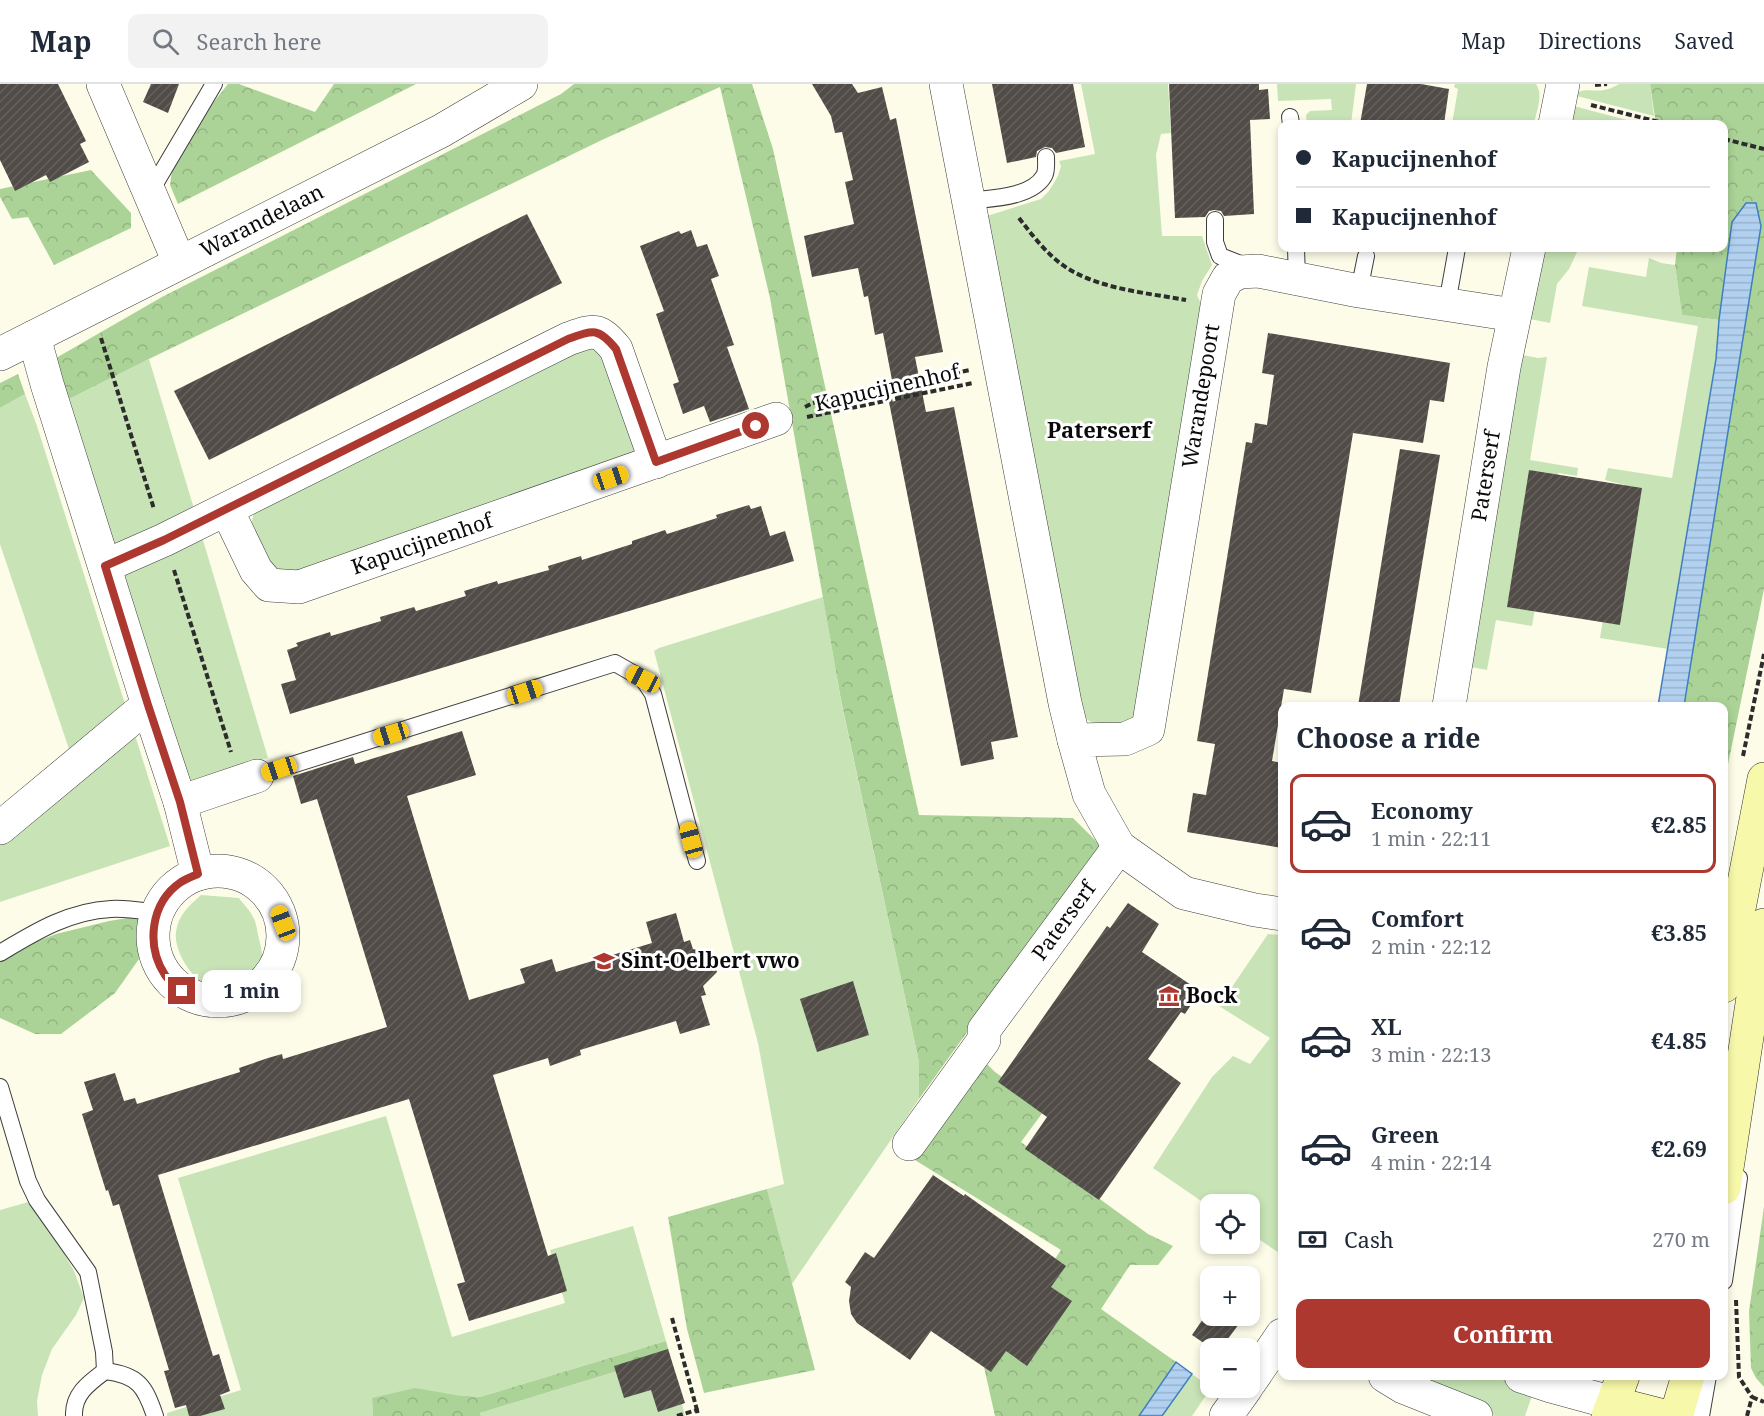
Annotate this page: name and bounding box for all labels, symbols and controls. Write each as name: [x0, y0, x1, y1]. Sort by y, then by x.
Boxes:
search box: [128, 14, 548, 68]
text: Map: [30, 22, 92, 60]
icon: search: [149, 25, 182, 58]
text: Search here: [197, 26, 321, 56]
text: Map: [1461, 27, 1506, 55]
text: Directions: [1539, 27, 1641, 55]
text: Saved: [1674, 27, 1734, 55]
text: Kapucijnenhof: [1332, 143, 1496, 173]
street label: Warandelaan: [195, 177, 328, 263]
text: Kapucijnenhof: [1332, 201, 1496, 231]
street label: Warandepoort: [1175, 322, 1225, 470]
street label: Kapucijnenhof: [812, 356, 964, 417]
route start: [742, 412, 769, 439]
district label: Paterserf: [1047, 414, 1153, 444]
street label: Paterserf: [1464, 426, 1506, 523]
car: [591, 464, 631, 492]
street label: Kapucijnenhof: [347, 505, 498, 580]
car: [623, 663, 663, 695]
car: [505, 678, 545, 706]
text: Choose a ride: [1296, 719, 1481, 756]
car: [371, 720, 411, 748]
car: [259, 755, 299, 783]
text: Economy: [1371, 795, 1473, 825]
icon: car: [1299, 797, 1353, 851]
text: €2.85: [1651, 809, 1707, 839]
car: [678, 820, 704, 860]
text: 1 min · 22:11: [1371, 825, 1491, 852]
street label: Paterserf: [1025, 873, 1103, 966]
car: [268, 903, 298, 943]
text: Comfort: [1371, 903, 1464, 933]
icon: car: [1299, 905, 1353, 959]
text: €3.85: [1651, 917, 1707, 947]
text: 2 min · 22:12: [1371, 933, 1491, 960]
place label: Sint-Oelbert vwo: [621, 946, 800, 974]
school or university icon: Sint-Oelbert vwo: [592, 949, 616, 973]
callout: 1 min: [203, 970, 302, 1012]
route end: [168, 977, 195, 1004]
text: 1 min: [223, 977, 280, 1004]
place label: Bock: [1186, 981, 1238, 1009]
museum icon: Bock: [1157, 984, 1181, 1008]
text: XL: [1371, 1011, 1402, 1041]
icon: car: [1299, 1013, 1353, 1067]
text: €4.85: [1651, 1025, 1707, 1055]
text: 3 min · 22:13: [1371, 1041, 1491, 1068]
text: Green: [1371, 1119, 1439, 1149]
icon: car: [1299, 1121, 1353, 1175]
text: €2.69: [1651, 1133, 1707, 1163]
text: 4 min · 22:14: [1371, 1149, 1491, 1176]
map controls: [1200, 1194, 1260, 1398]
button: locate: [1200, 1194, 1260, 1254]
icon: cash: [1296, 1223, 1329, 1256]
text: Cash: [1344, 1224, 1394, 1254]
text: 270 m: [1652, 1226, 1710, 1253]
button: +: [1200, 1266, 1260, 1326]
button: Confirm: [1296, 1299, 1710, 1368]
button: −: [1200, 1338, 1260, 1398]

